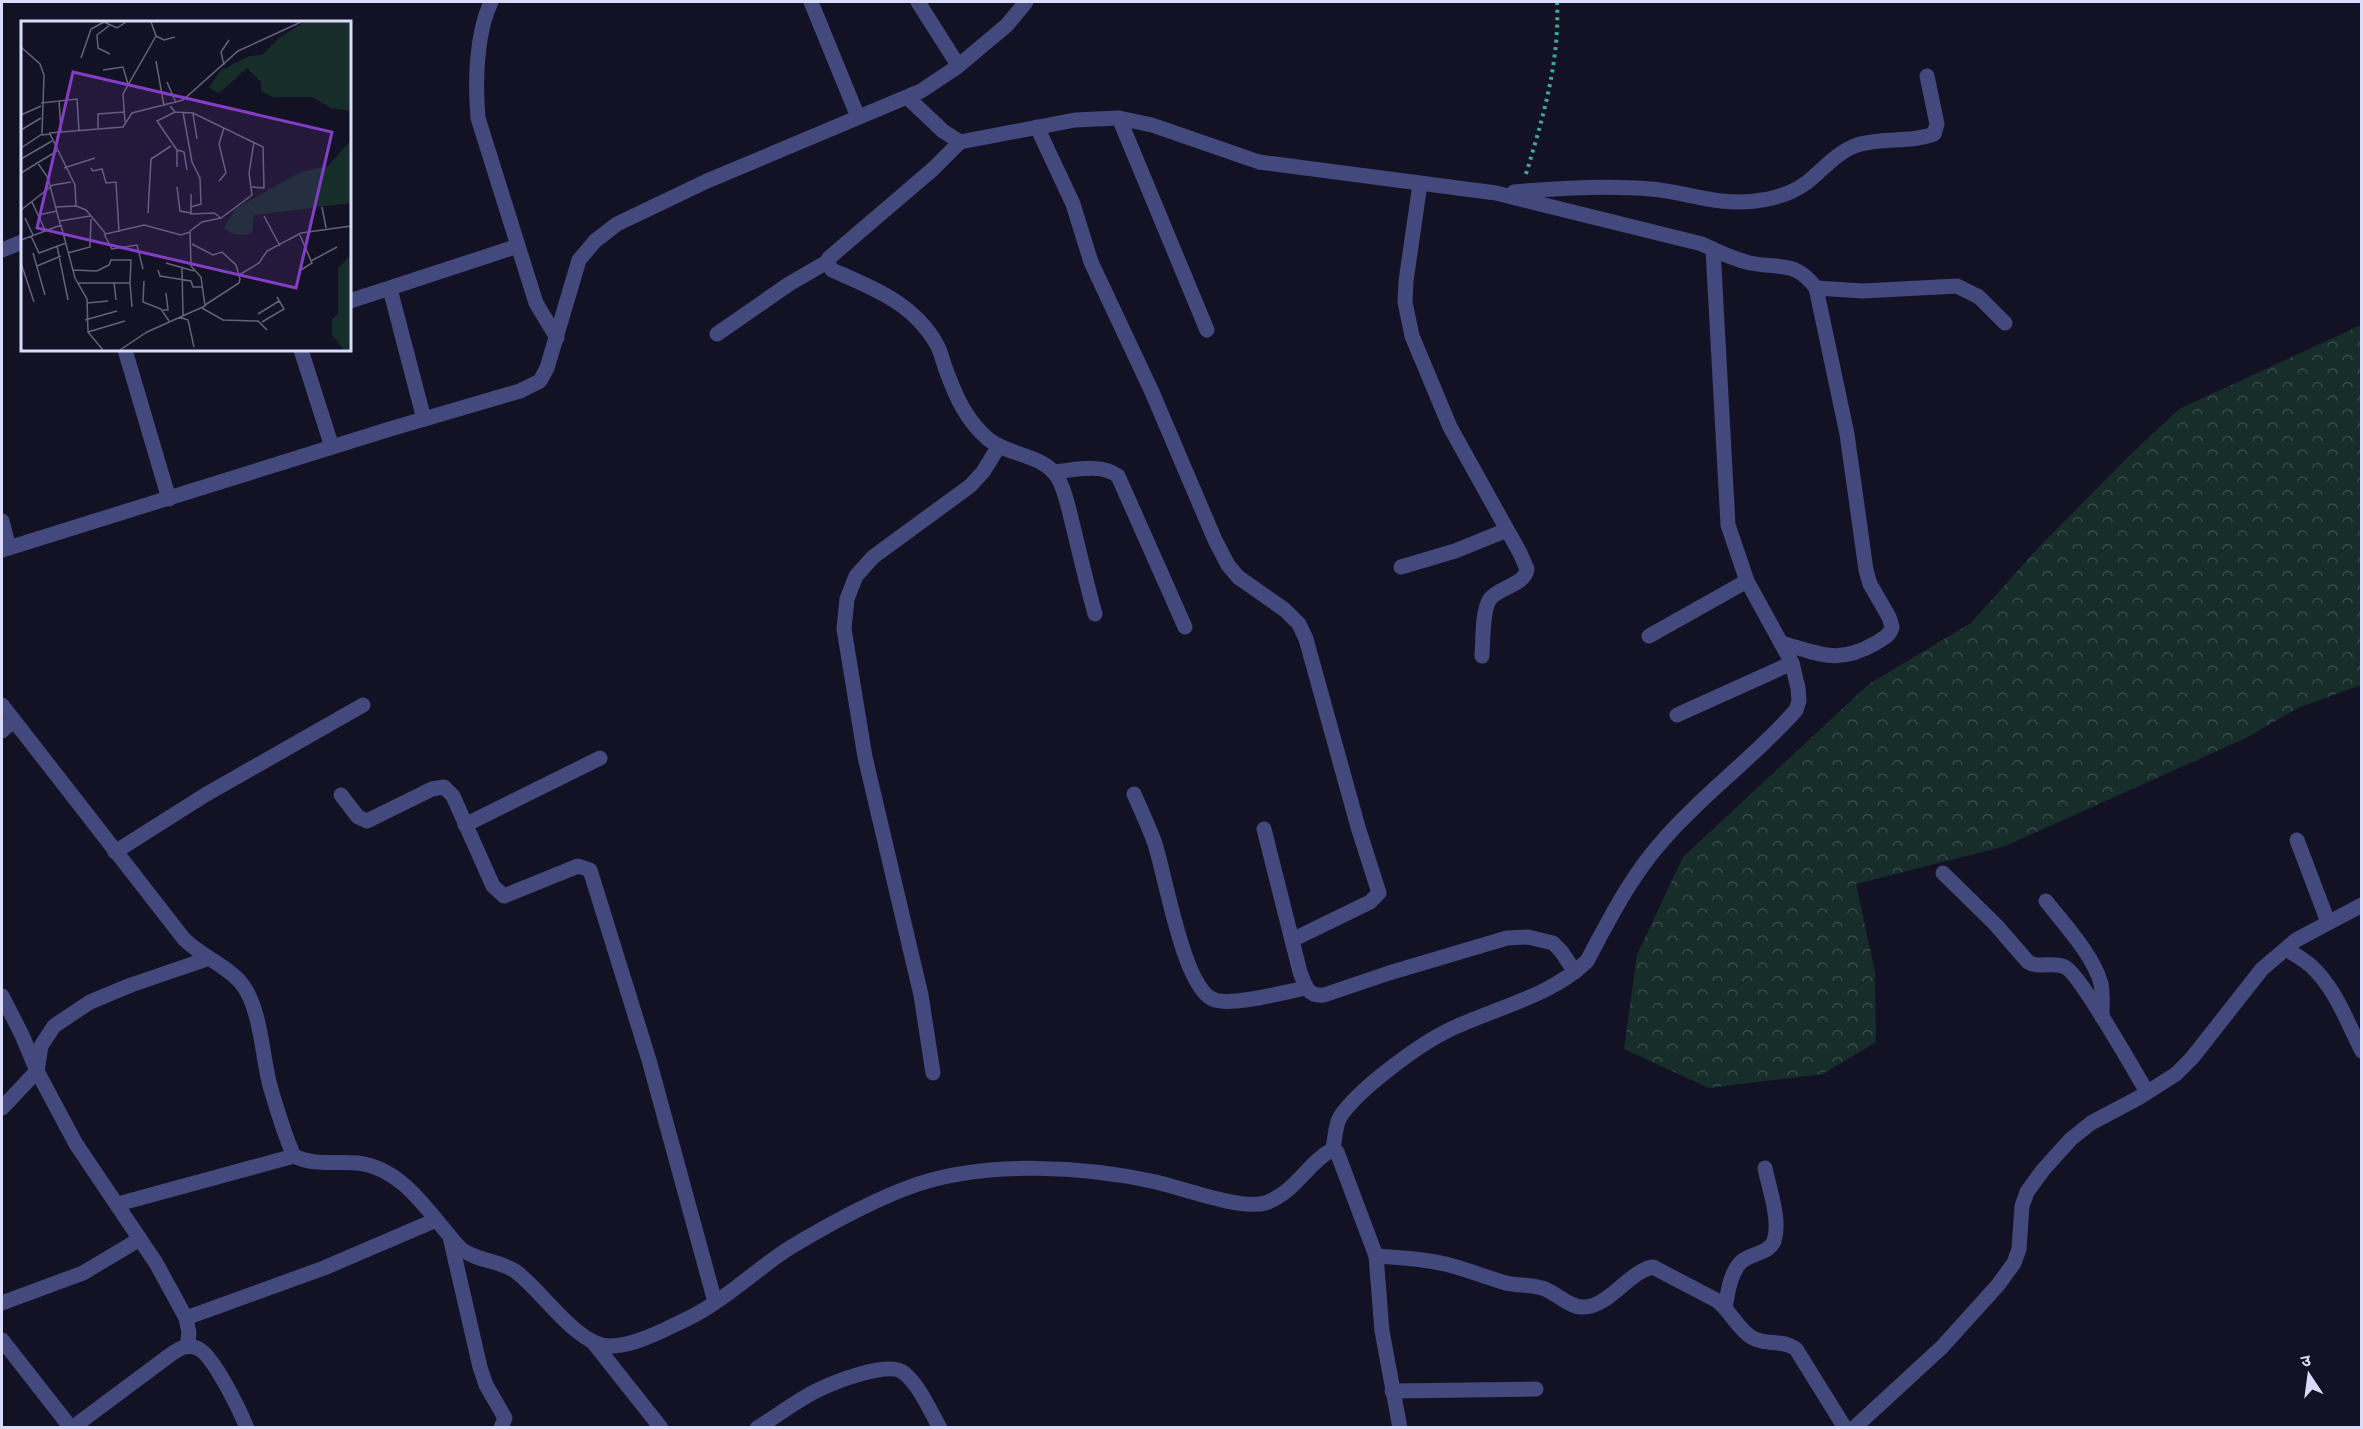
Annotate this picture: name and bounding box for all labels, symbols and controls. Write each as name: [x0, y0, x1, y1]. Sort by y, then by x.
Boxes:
inset map: [21, 21, 351, 351]
north arrow: [2279, 1345, 2339, 1405]
text: उ: [2299, 1350, 2313, 1372]

